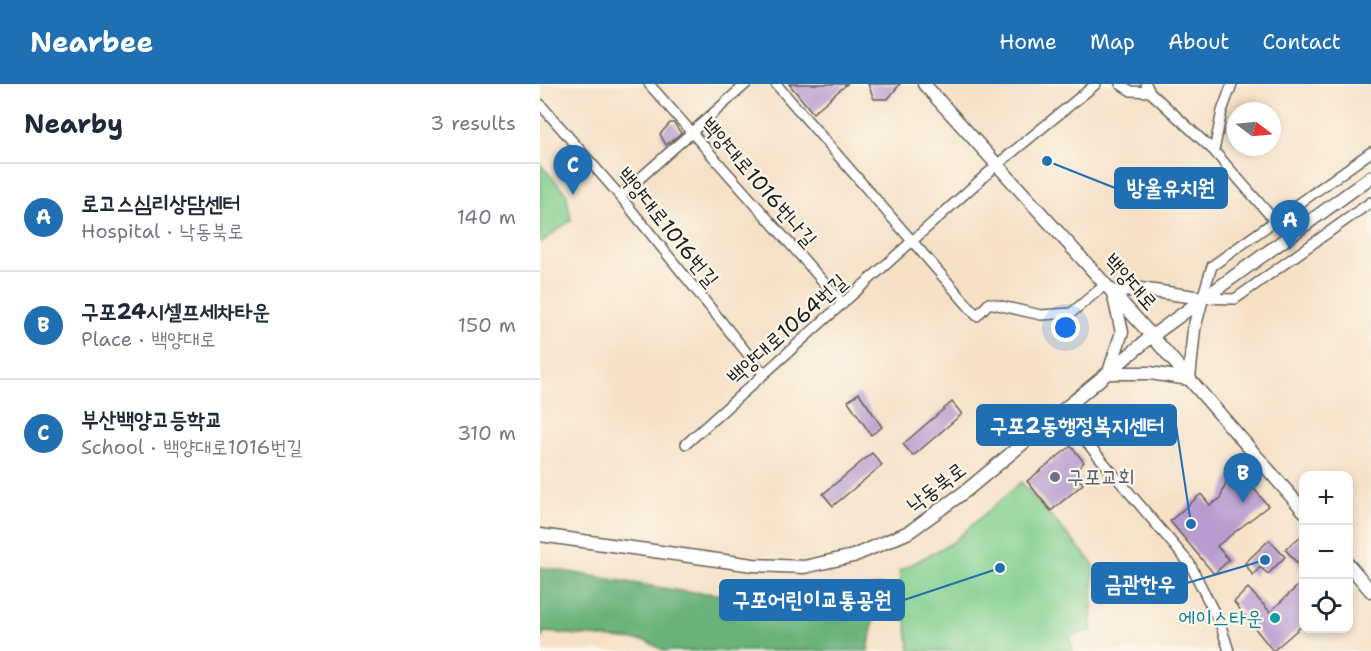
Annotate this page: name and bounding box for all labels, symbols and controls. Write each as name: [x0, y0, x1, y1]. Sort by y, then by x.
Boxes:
text: Nearbee: [30, 23, 153, 61]
text: Home: [999, 28, 1057, 56]
text: Map: [1090, 28, 1135, 56]
text: About: [1168, 28, 1229, 56]
text: Contact: [1262, 28, 1341, 56]
north arrow: [1227, 102, 1281, 156]
text: Nearby: [24, 106, 123, 141]
text: 3 results: [430, 110, 516, 136]
street label: 백양대로1016번나길: [695, 111, 823, 253]
pin: C: [554, 146, 592, 195]
street label: 백양대로1016번길: [611, 161, 725, 293]
callout: 방울유치원: [1115, 168, 1227, 208]
text: 방울유치원: [1127, 173, 1215, 202]
text: 로고스심리상담센터: [81, 189, 240, 218]
pin: A: [1270, 200, 1310, 250]
text: A: [36, 204, 51, 230]
text: 140 m: [457, 204, 516, 230]
text: Hospital · 낙동북로: [81, 218, 244, 244]
street label: 백양대로: [1098, 248, 1164, 316]
street label: 백양대로1064번길: [721, 267, 853, 390]
text: 구포24시셀프세차타운: [81, 297, 270, 326]
text: B: [37, 312, 50, 338]
text: 150 m: [458, 312, 516, 338]
your location: [1051, 313, 1080, 342]
text: Place · 백양대로: [81, 326, 216, 352]
text: 부산백양고등학교: [81, 405, 223, 434]
callout: 구포2동행정복지센터: [977, 405, 1176, 445]
text: 구포2동행정복지센터: [990, 411, 1164, 440]
text: C: [37, 420, 50, 446]
text: 310 m: [457, 420, 516, 446]
text: School · 백양대로1016번길: [81, 434, 303, 460]
pin: B: [1224, 454, 1262, 503]
street label: 낙동북로: [901, 455, 971, 519]
place label: 구포교회: [1067, 463, 1135, 491]
marker: 구포교회: [1048, 470, 1062, 484]
map controls: [1299, 471, 1353, 633]
button: +: [1299, 471, 1353, 525]
button: −: [1299, 525, 1353, 579]
callout: 금관한우: [1092, 563, 1187, 603]
text: 금관한우: [1105, 569, 1175, 598]
button: locate: [1299, 579, 1353, 633]
callout: 구포어린이교통공원: [720, 580, 904, 620]
text: 구포어린이교통공원: [732, 585, 892, 614]
place label: 에이스타운: [1179, 604, 1263, 632]
marker: 에이스타운: [1268, 611, 1282, 625]

